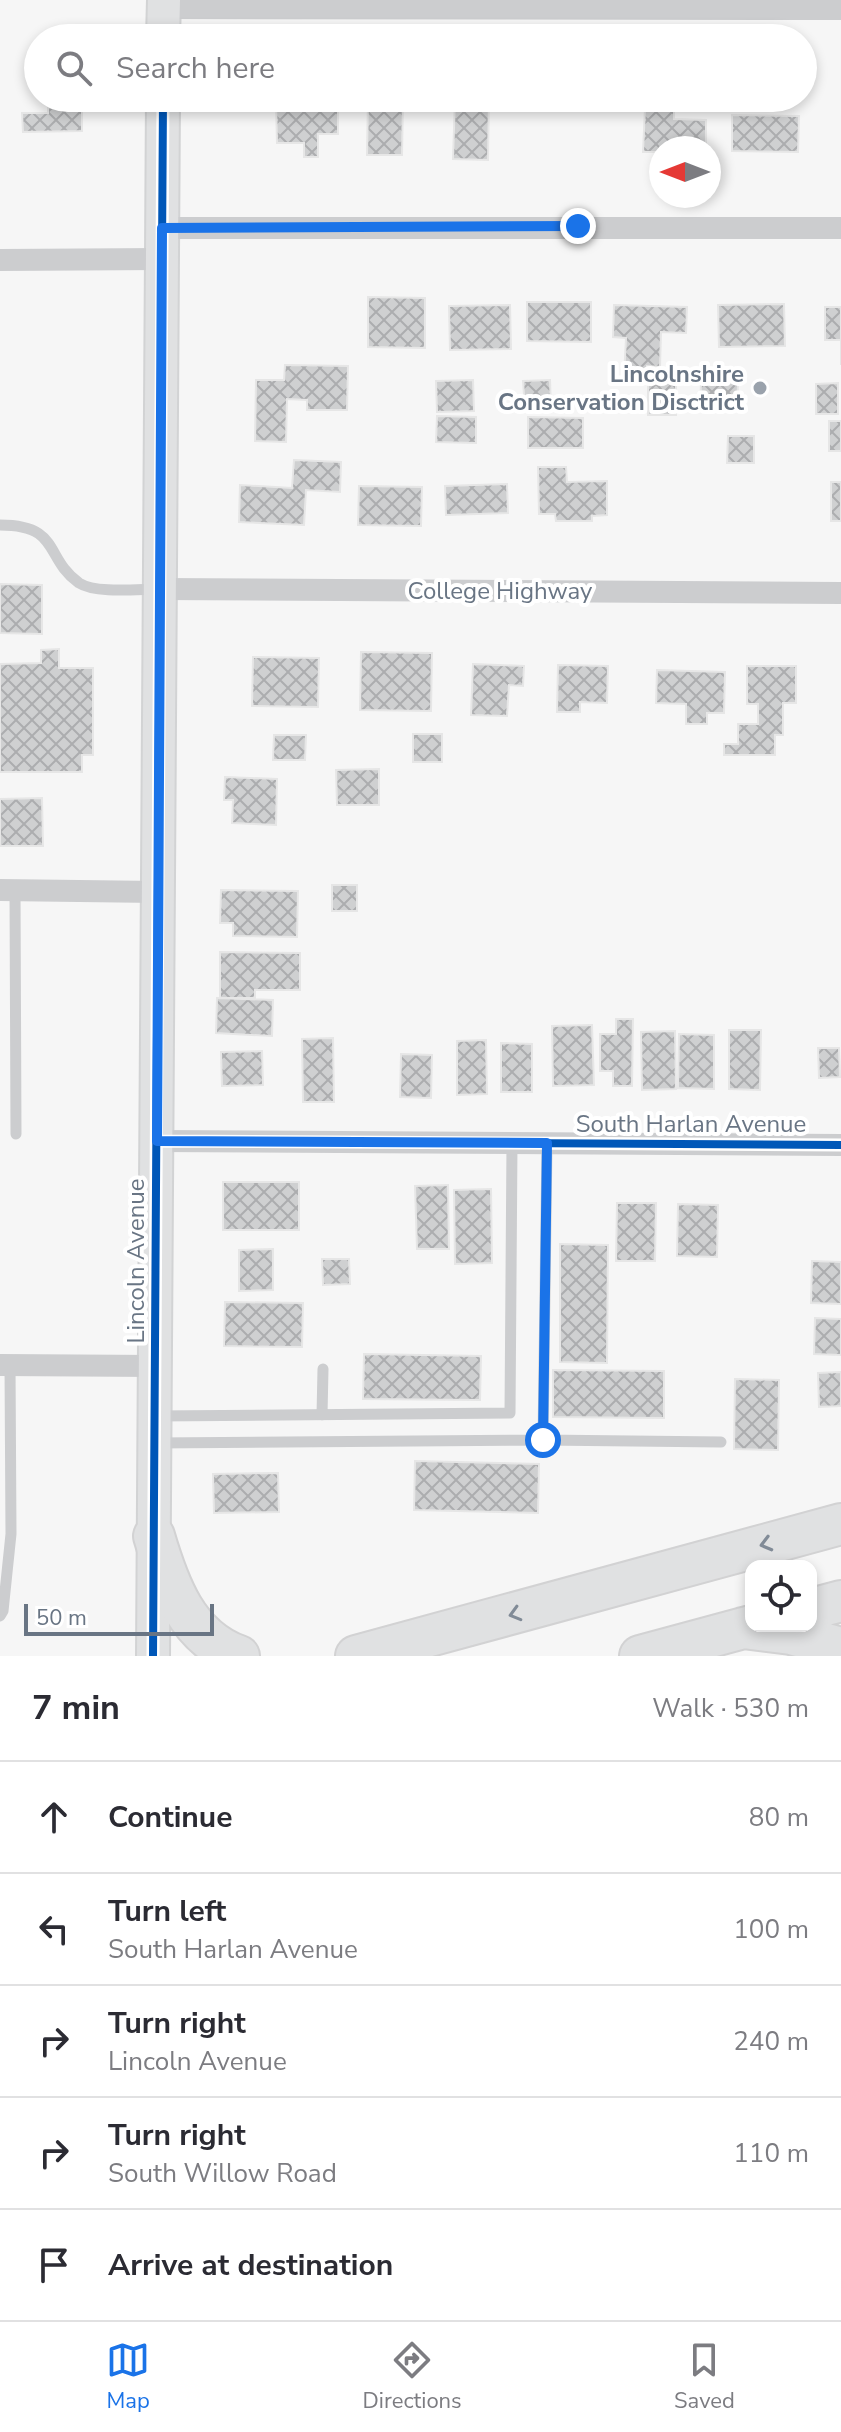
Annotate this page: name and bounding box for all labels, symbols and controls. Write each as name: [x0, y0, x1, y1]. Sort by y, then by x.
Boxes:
search box: [24, 24, 817, 112]
icon: search: [52, 46, 96, 90]
text: Search here: [116, 48, 275, 89]
north arrow: [649, 136, 721, 208]
route end: [560, 208, 596, 244]
place label: Lincolnshire Conservation Disctrict: [498, 358, 745, 418]
marker: Lincolnshire Conservation Disctrict: [751, 379, 769, 397]
street label: College Highway: [408, 575, 593, 607]
street label: South Harlan Avenue: [576, 1108, 806, 1140]
street label: Lincoln Avenue: [120, 1178, 152, 1344]
route start: [525, 1422, 561, 1458]
one-way arrow: [759, 1535, 773, 1552]
map controls: [745, 1560, 817, 1632]
button: locate: [745, 1560, 817, 1632]
scale bar: [24, 1600, 214, 1636]
text: 50 m: [36, 1603, 87, 1633]
one-way arrow: [509, 1604, 523, 1621]
text: 7 min: [32, 1685, 120, 1731]
text: Walk · 530 m: [652, 1691, 809, 1726]
icon: ahead: [32, 1795, 76, 1839]
text: Continue: [108, 1797, 233, 1838]
text: 80 m: [749, 1800, 809, 1835]
text: Turn left: [108, 1891, 226, 1932]
icon: left: [32, 1907, 76, 1951]
text: 100 m: [733, 1912, 809, 1947]
text: South Harlan Avenue: [108, 1932, 358, 1967]
text: Turn right: [108, 2003, 246, 2044]
icon: right: [32, 2019, 76, 2063]
text: 240 m: [733, 2024, 809, 2059]
text: Lincoln Avenue: [108, 2044, 287, 2079]
text: Turn right: [108, 2115, 246, 2156]
icon: right: [32, 2131, 76, 2175]
text: 110 m: [733, 2136, 809, 2171]
text: South Willow Road: [108, 2156, 337, 2191]
icon: arrive: [32, 2243, 76, 2287]
text: Arrive at destination: [108, 2245, 393, 2286]
tab: Map: [106, 2338, 150, 2416]
tab: Directions: [363, 2338, 462, 2416]
tab: Saved: [674, 2338, 735, 2416]

